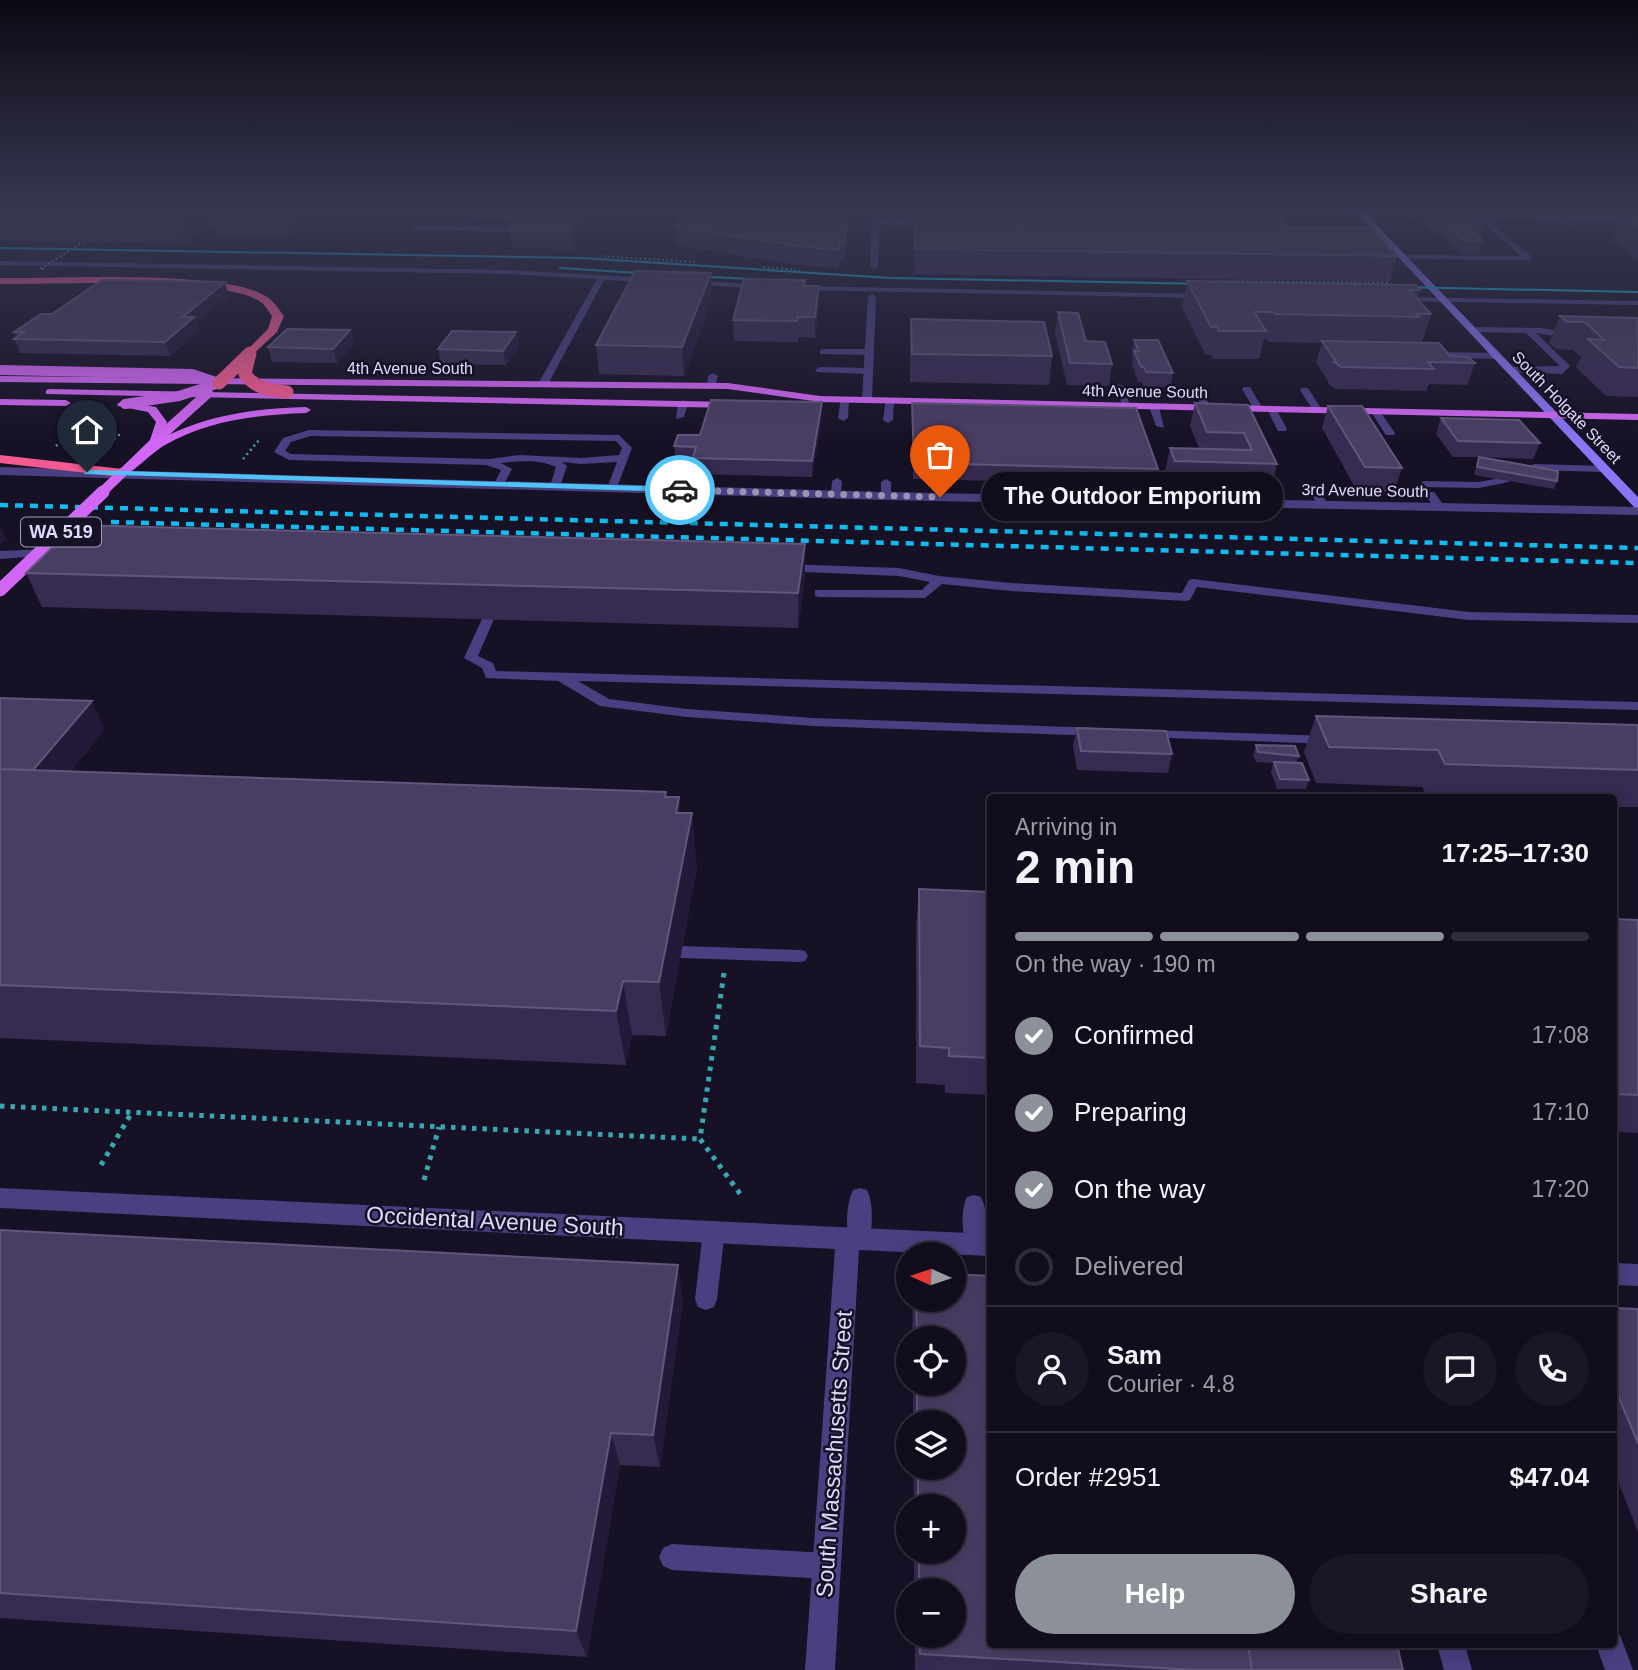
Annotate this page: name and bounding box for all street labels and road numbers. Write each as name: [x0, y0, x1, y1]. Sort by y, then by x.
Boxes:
street label: South Holgate Street: [1509, 348, 1625, 467]
street label: 4th Avenue South: [347, 360, 473, 377]
street label: 4th Avenue South: [1082, 382, 1208, 401]
street label: 3rd Avenue South: [1301, 481, 1429, 500]
road number: WA 519: [21, 518, 101, 546]
street label: Occidental Avenue South: [366, 1201, 624, 1241]
street label: South Massachusetts Street: [811, 1309, 857, 1598]

